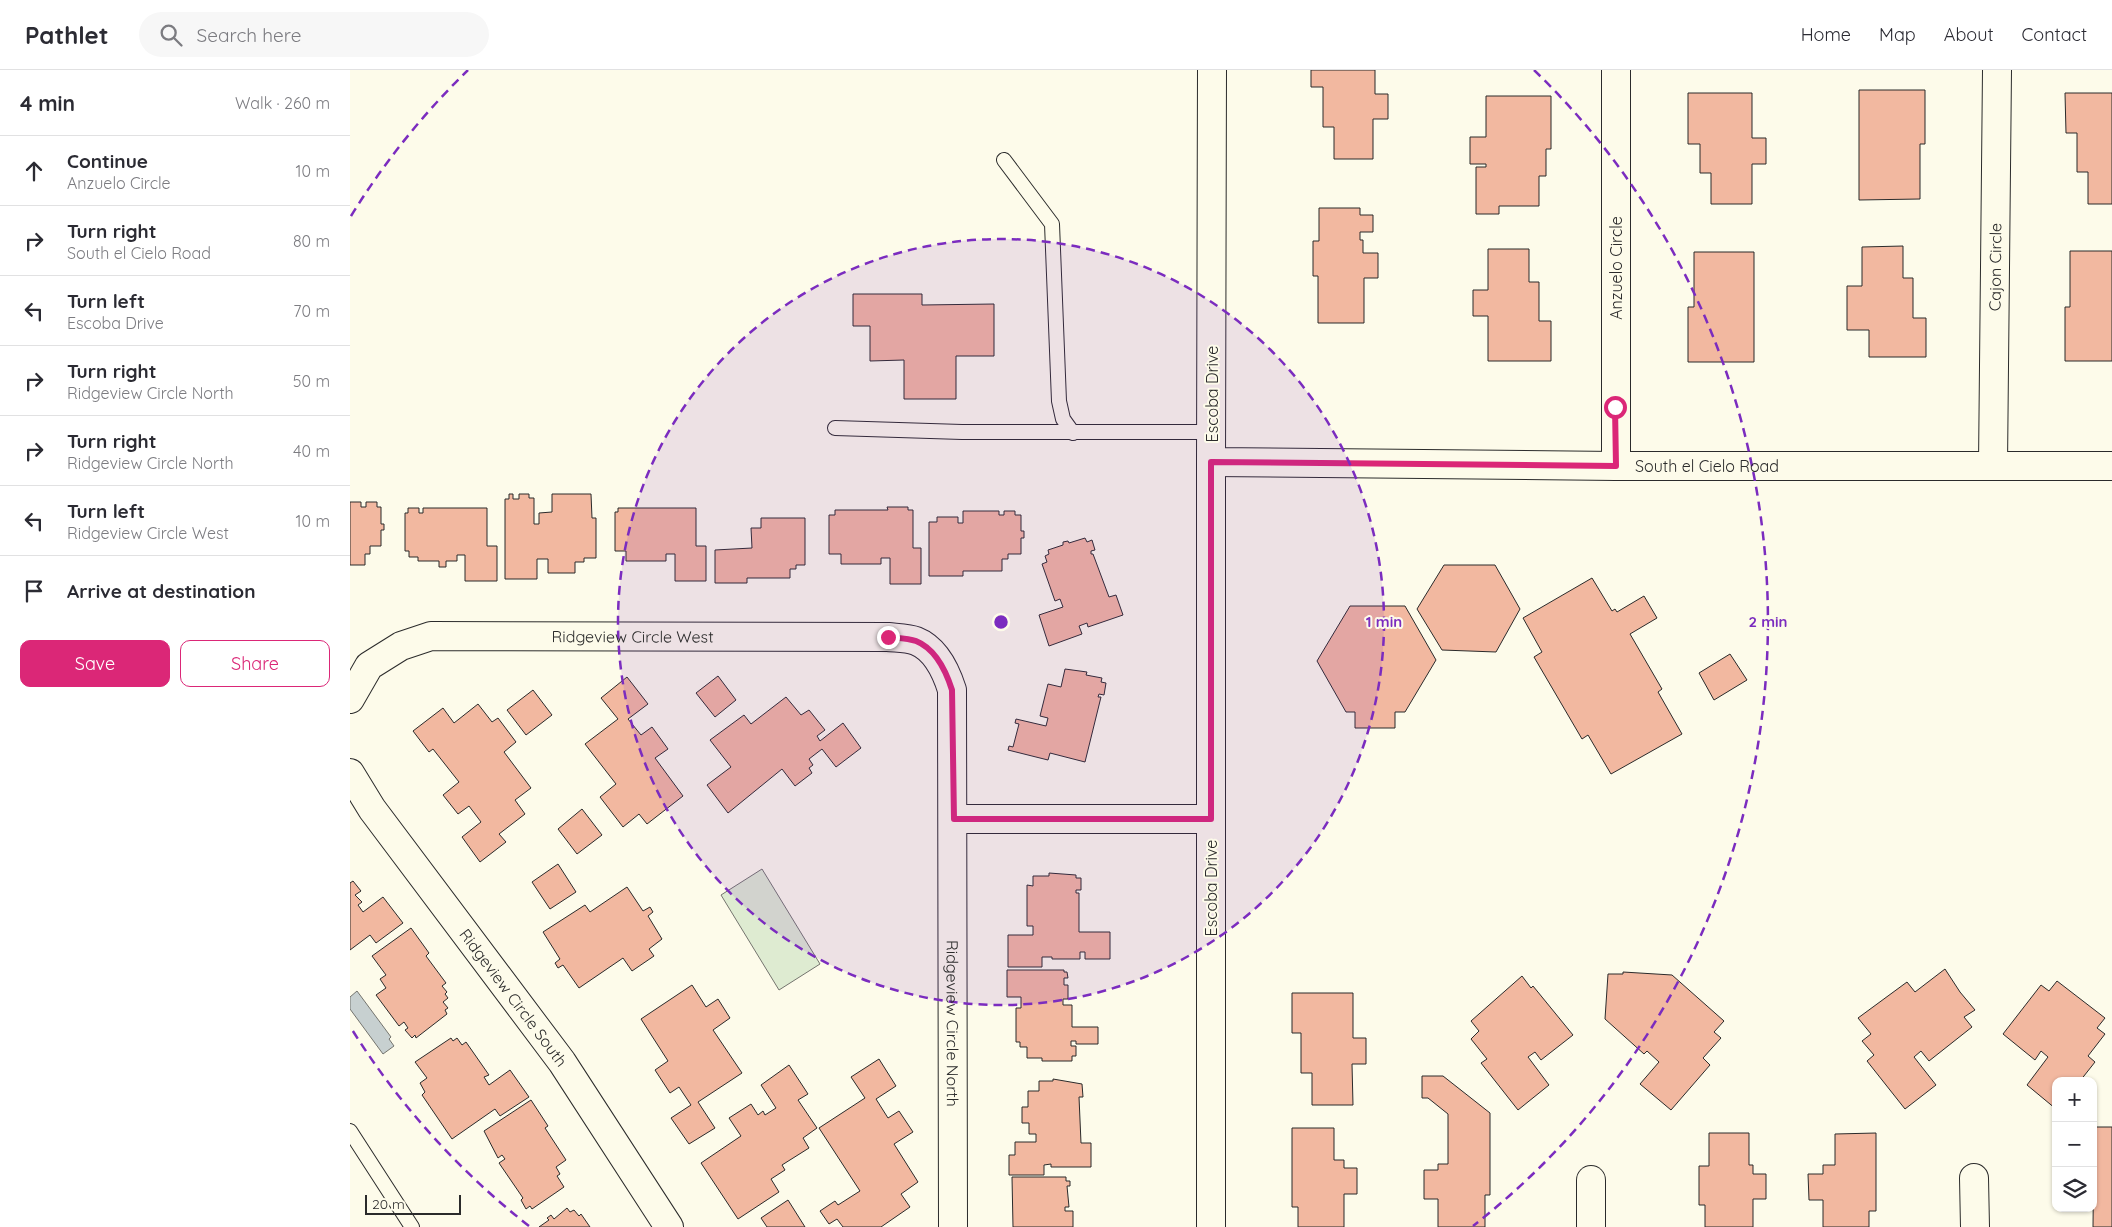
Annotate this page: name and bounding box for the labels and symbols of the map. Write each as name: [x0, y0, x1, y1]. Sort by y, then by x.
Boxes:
street label: Anzuelo Circle: [1606, 216, 1626, 320]
street label: Cajon Circle: [1985, 223, 2005, 311]
street label: Escoba Drive: [1202, 346, 1222, 442]
route start: [1604, 396, 1627, 419]
street label: South el Cielo Road: [1635, 456, 1779, 476]
text: 1 min: [1366, 612, 1402, 631]
text: 2 min: [1748, 612, 1788, 631]
centre of rings: [992, 613, 1010, 631]
street label: Ridgeview Circle West: [552, 626, 714, 647]
route end: [877, 626, 900, 649]
street label: Escoba Drive: [1201, 840, 1221, 936]
street label: Ridgeview Circle South: [455, 925, 572, 1070]
street label: Ridgeview Circle North: [942, 940, 963, 1107]
scale bar: [365, 1192, 461, 1215]

